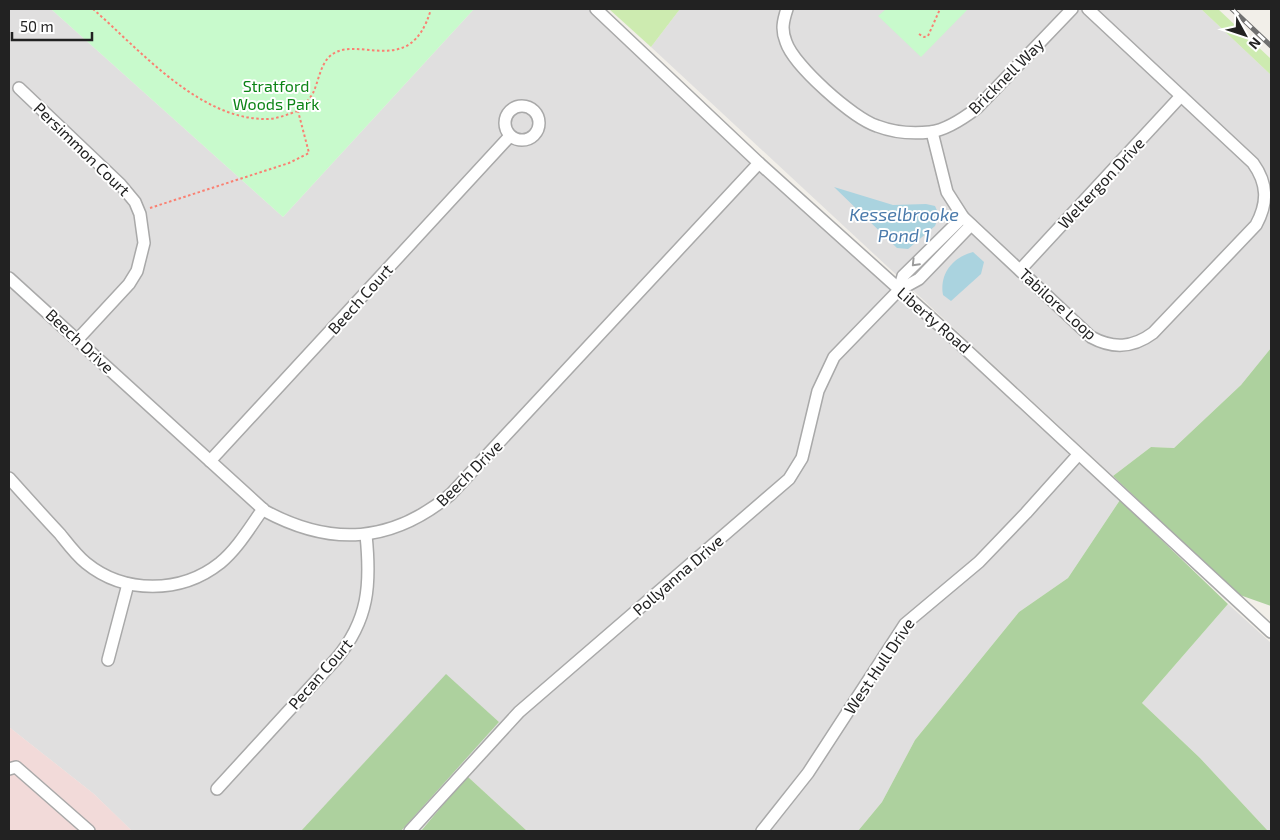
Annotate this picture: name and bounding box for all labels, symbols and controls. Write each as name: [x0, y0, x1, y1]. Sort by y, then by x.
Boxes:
scale bar: [12, 10, 92, 42]
north arrow: [1220, 10, 1270, 60]
text: 50 m: [20, 17, 54, 35]
street label: Bricknell Way: [964, 34, 1048, 117]
text: N: [1246, 34, 1265, 53]
park label: Stratford Woods Park: [233, 76, 319, 113]
street label: Persimmon Court: [30, 98, 134, 199]
street label: Weltergon Drive: [1053, 133, 1148, 232]
water label: Kesselbrooke Pond 1: [849, 203, 959, 246]
one-way arrow: [912, 258, 921, 267]
street label: Beech Court: [323, 260, 396, 338]
street label: Tabilore Loop: [1016, 264, 1101, 343]
street label: Liberty Road: [894, 283, 975, 357]
street label: Beech Drive: [42, 304, 118, 377]
street label: Beech Drive: [432, 436, 506, 510]
street label: Pollyanna Drive: [629, 530, 727, 619]
street label: West Hull Drive: [839, 614, 918, 717]
street label: Pecan Court: [284, 635, 355, 713]

